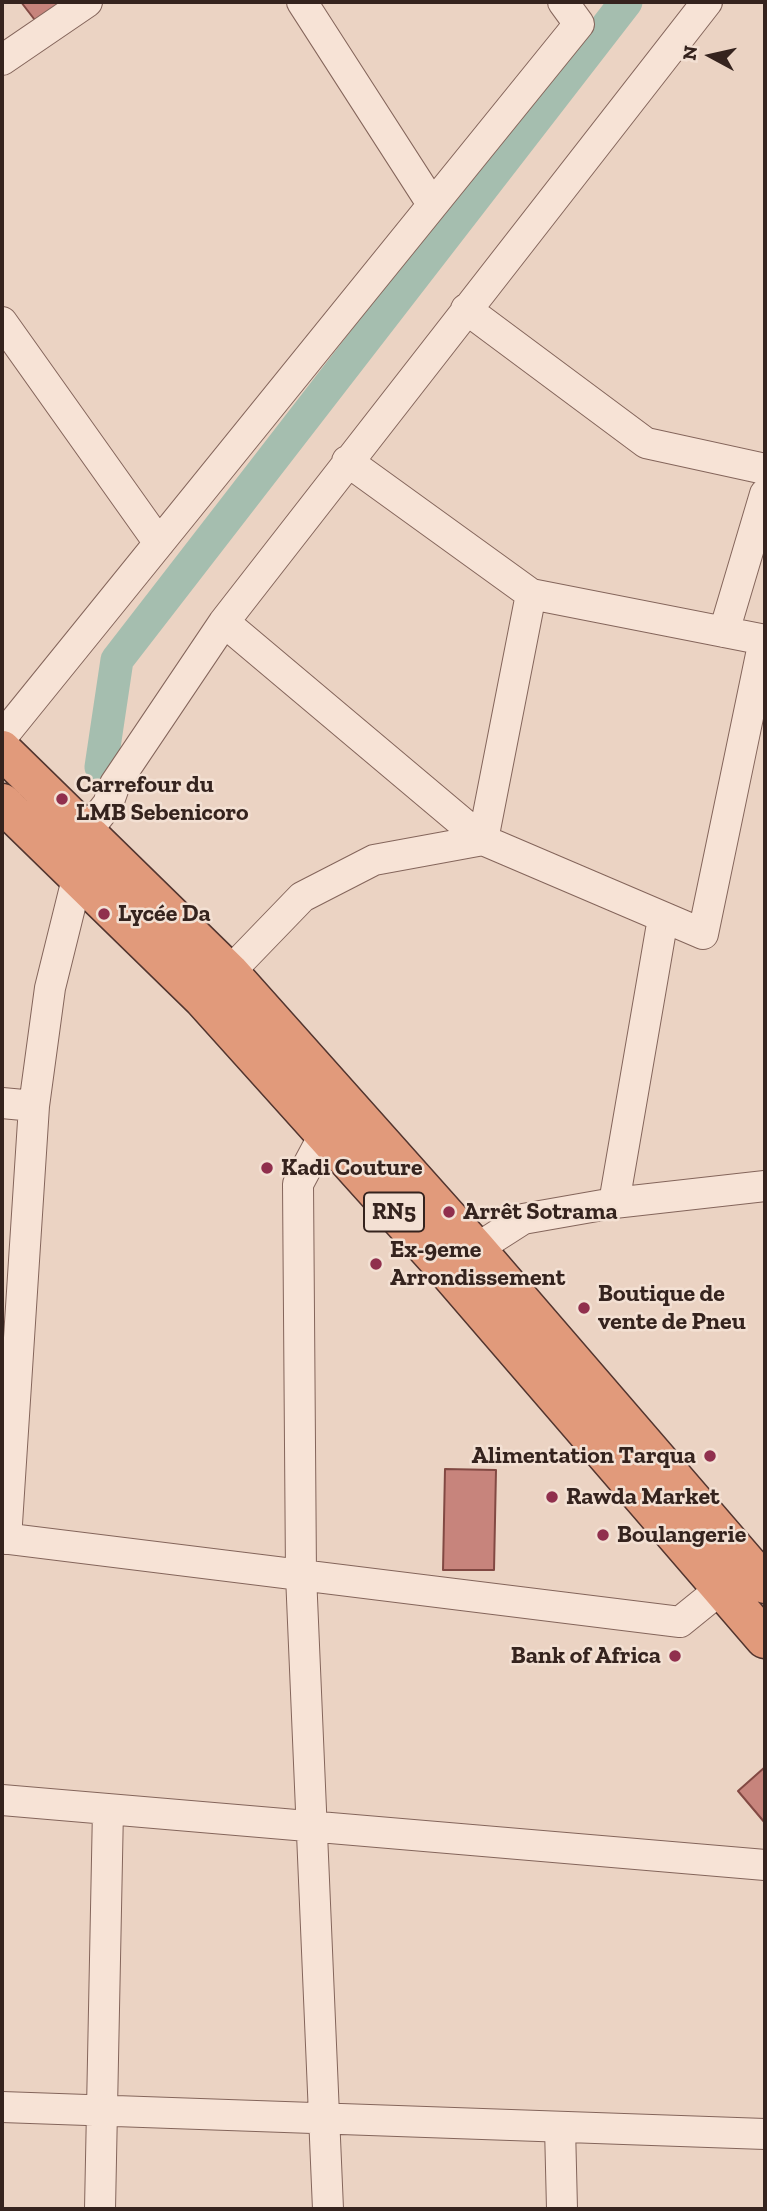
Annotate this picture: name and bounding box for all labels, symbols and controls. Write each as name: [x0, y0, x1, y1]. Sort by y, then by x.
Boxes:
north arrow: [676, 21, 746, 91]
text: N: [677, 44, 702, 62]
place label: Carrefour du LMB Sebenicoro: [76, 771, 249, 827]
marker: Carrefour du LMB Sebenicoro: [54, 791, 70, 807]
place label: Lycée Da: [118, 900, 211, 928]
marker: Lycée Da: [96, 906, 112, 922]
place label: Kadi Couture: [281, 1154, 422, 1182]
marker: Kadi Couture: [259, 1160, 275, 1176]
road number: RN5: [364, 1192, 424, 1232]
place label: Arrêt Sotrama: [463, 1198, 618, 1226]
marker: Arrêt Sotrama: [441, 1204, 457, 1220]
place label: Ex-9eme Arrondissement: [390, 1236, 565, 1292]
marker: Ex-9eme Arrondissement: [368, 1256, 384, 1272]
place label: Boutique de vente de Pneu: [598, 1280, 746, 1336]
marker: Boutique de vente de Pneu: [576, 1300, 592, 1316]
place label: Alimentation Tarqua: [472, 1442, 696, 1470]
marker: Alimentation Tarqua: [702, 1448, 718, 1464]
place label: Rawda Market: [566, 1483, 720, 1511]
marker: Rawda Market: [544, 1489, 560, 1505]
place label: Boulangerie: [617, 1521, 746, 1549]
marker: Boulangerie: [595, 1527, 611, 1543]
place label: Bank of Africa: [511, 1642, 661, 1670]
marker: Bank of Africa: [667, 1648, 683, 1664]

